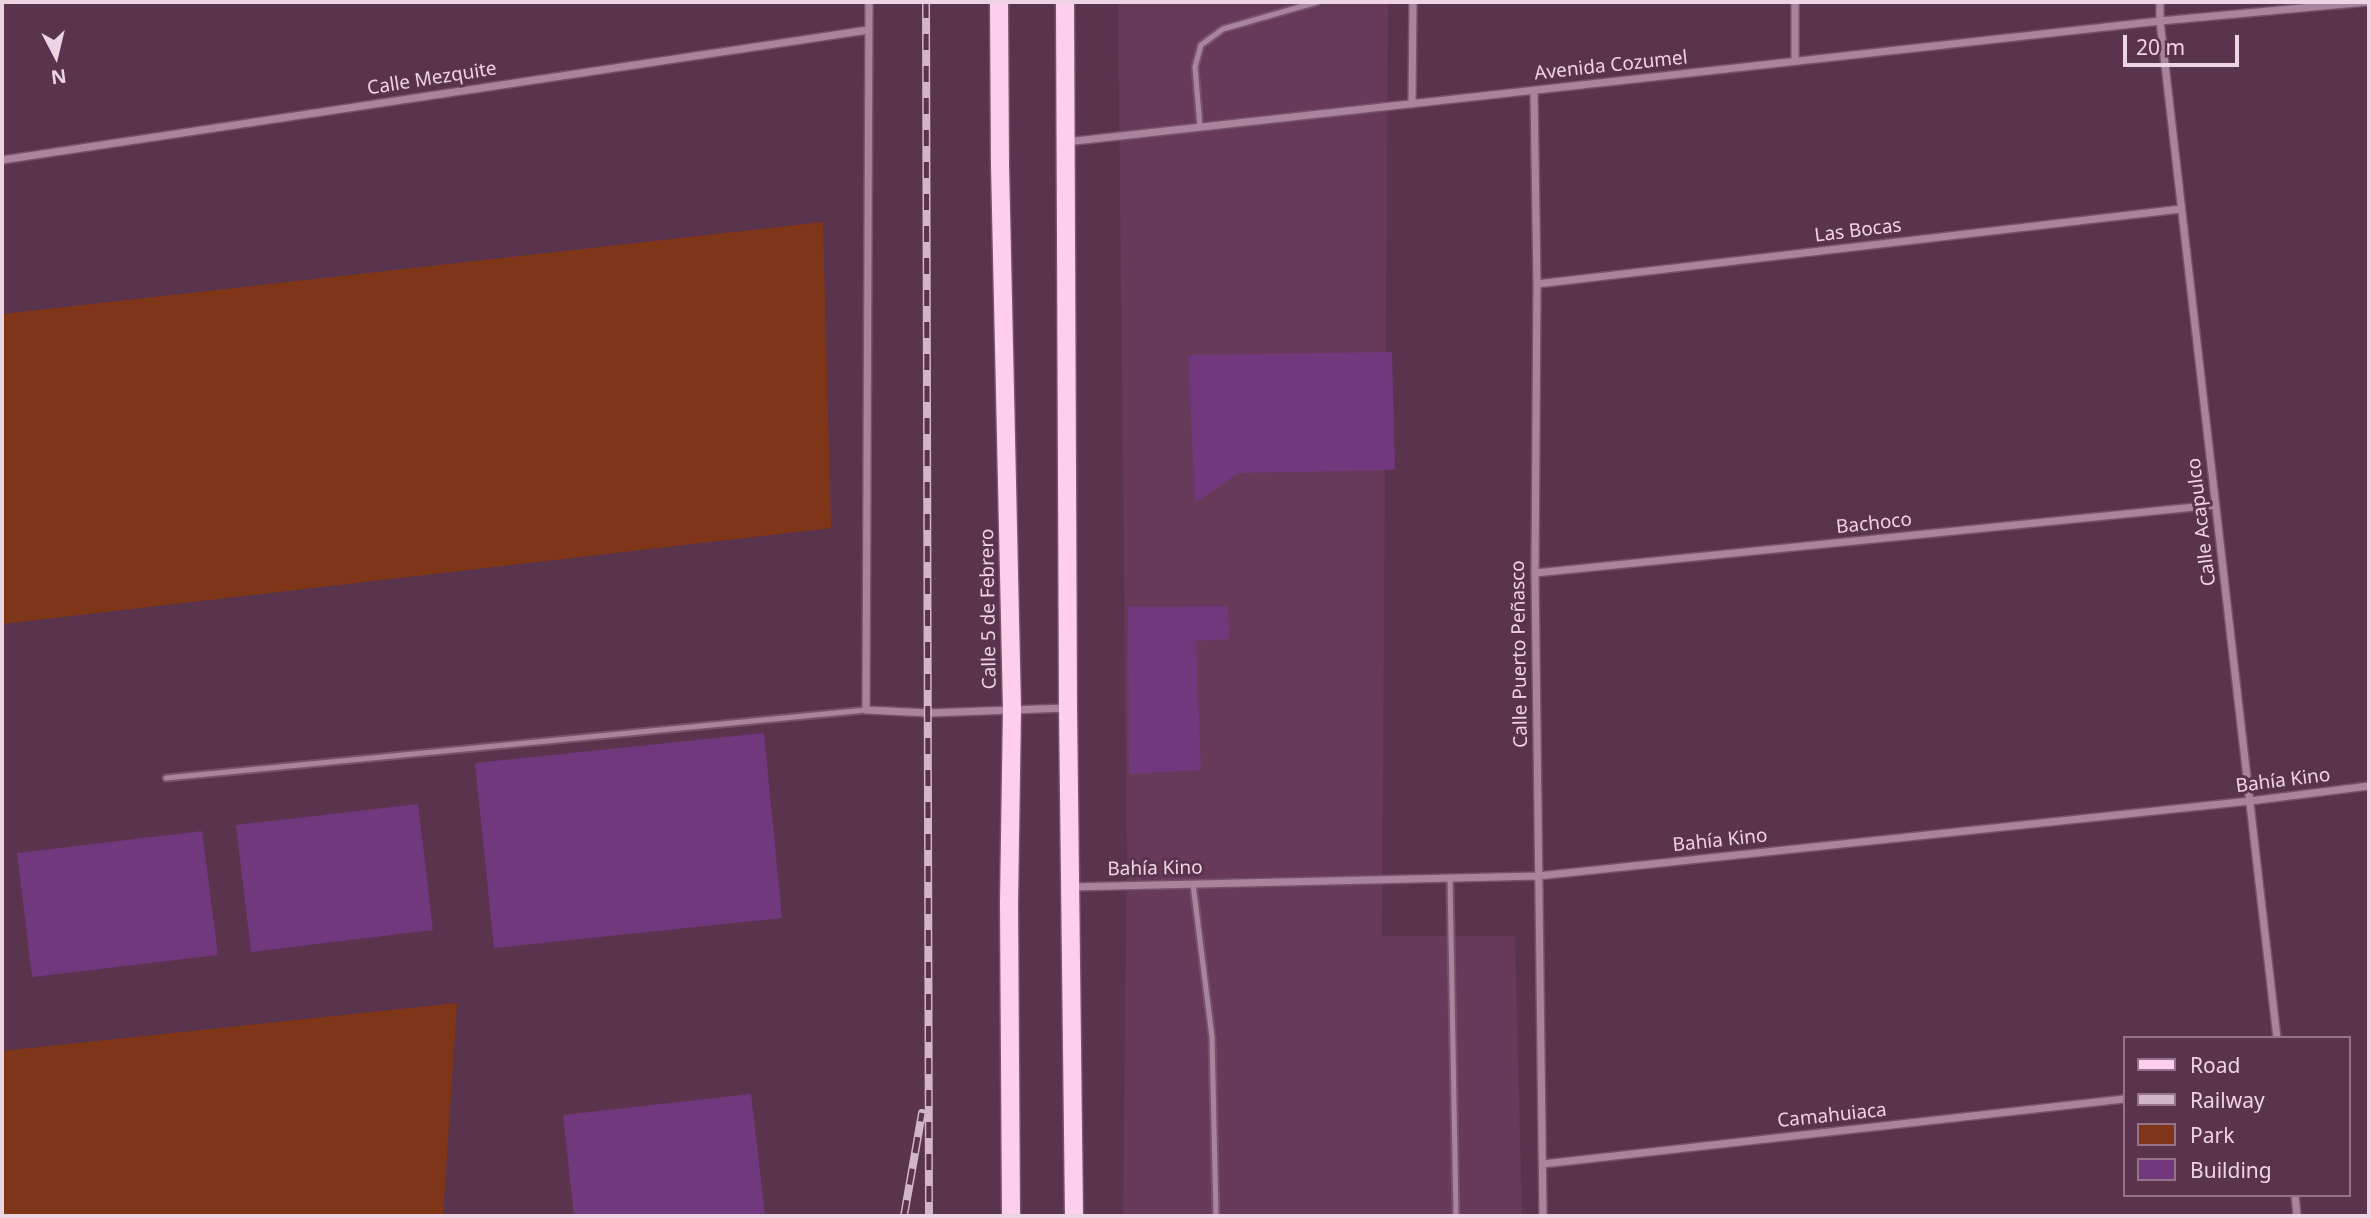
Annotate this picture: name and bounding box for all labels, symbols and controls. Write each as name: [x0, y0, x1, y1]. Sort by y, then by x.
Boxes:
north arrow: [21, 21, 91, 91]
scale bar: [2126, 21, 2242, 65]
text: 20 m: [2136, 33, 2185, 61]
street label: Avenida Cozumel: [1533, 47, 1689, 85]
street label: Calle Mezquite: [366, 58, 498, 100]
text: N: [49, 63, 68, 91]
street label: Las Bocas: [1813, 214, 1903, 248]
street label: Calle Acapulco: [2183, 457, 2221, 587]
street label: Bachoco: [1835, 509, 1913, 539]
street label: Calle 5 de Febrero: [976, 528, 1002, 690]
street label: Calle Puerto Peñasco: [1507, 560, 1533, 748]
street label: Bahía Kino: [2234, 764, 2332, 798]
street label: Bahía Kino: [1671, 825, 1769, 857]
street label: Bahía Kino: [1107, 857, 1203, 881]
legend: [2122, 1036, 2350, 1197]
text: Road: [2190, 1051, 2240, 1079]
text: Railway: [2190, 1086, 2265, 1114]
street label: Camahuiaca: [1776, 1099, 1888, 1133]
text: Park: [2190, 1121, 2234, 1149]
text: Building: [2190, 1156, 2272, 1184]

